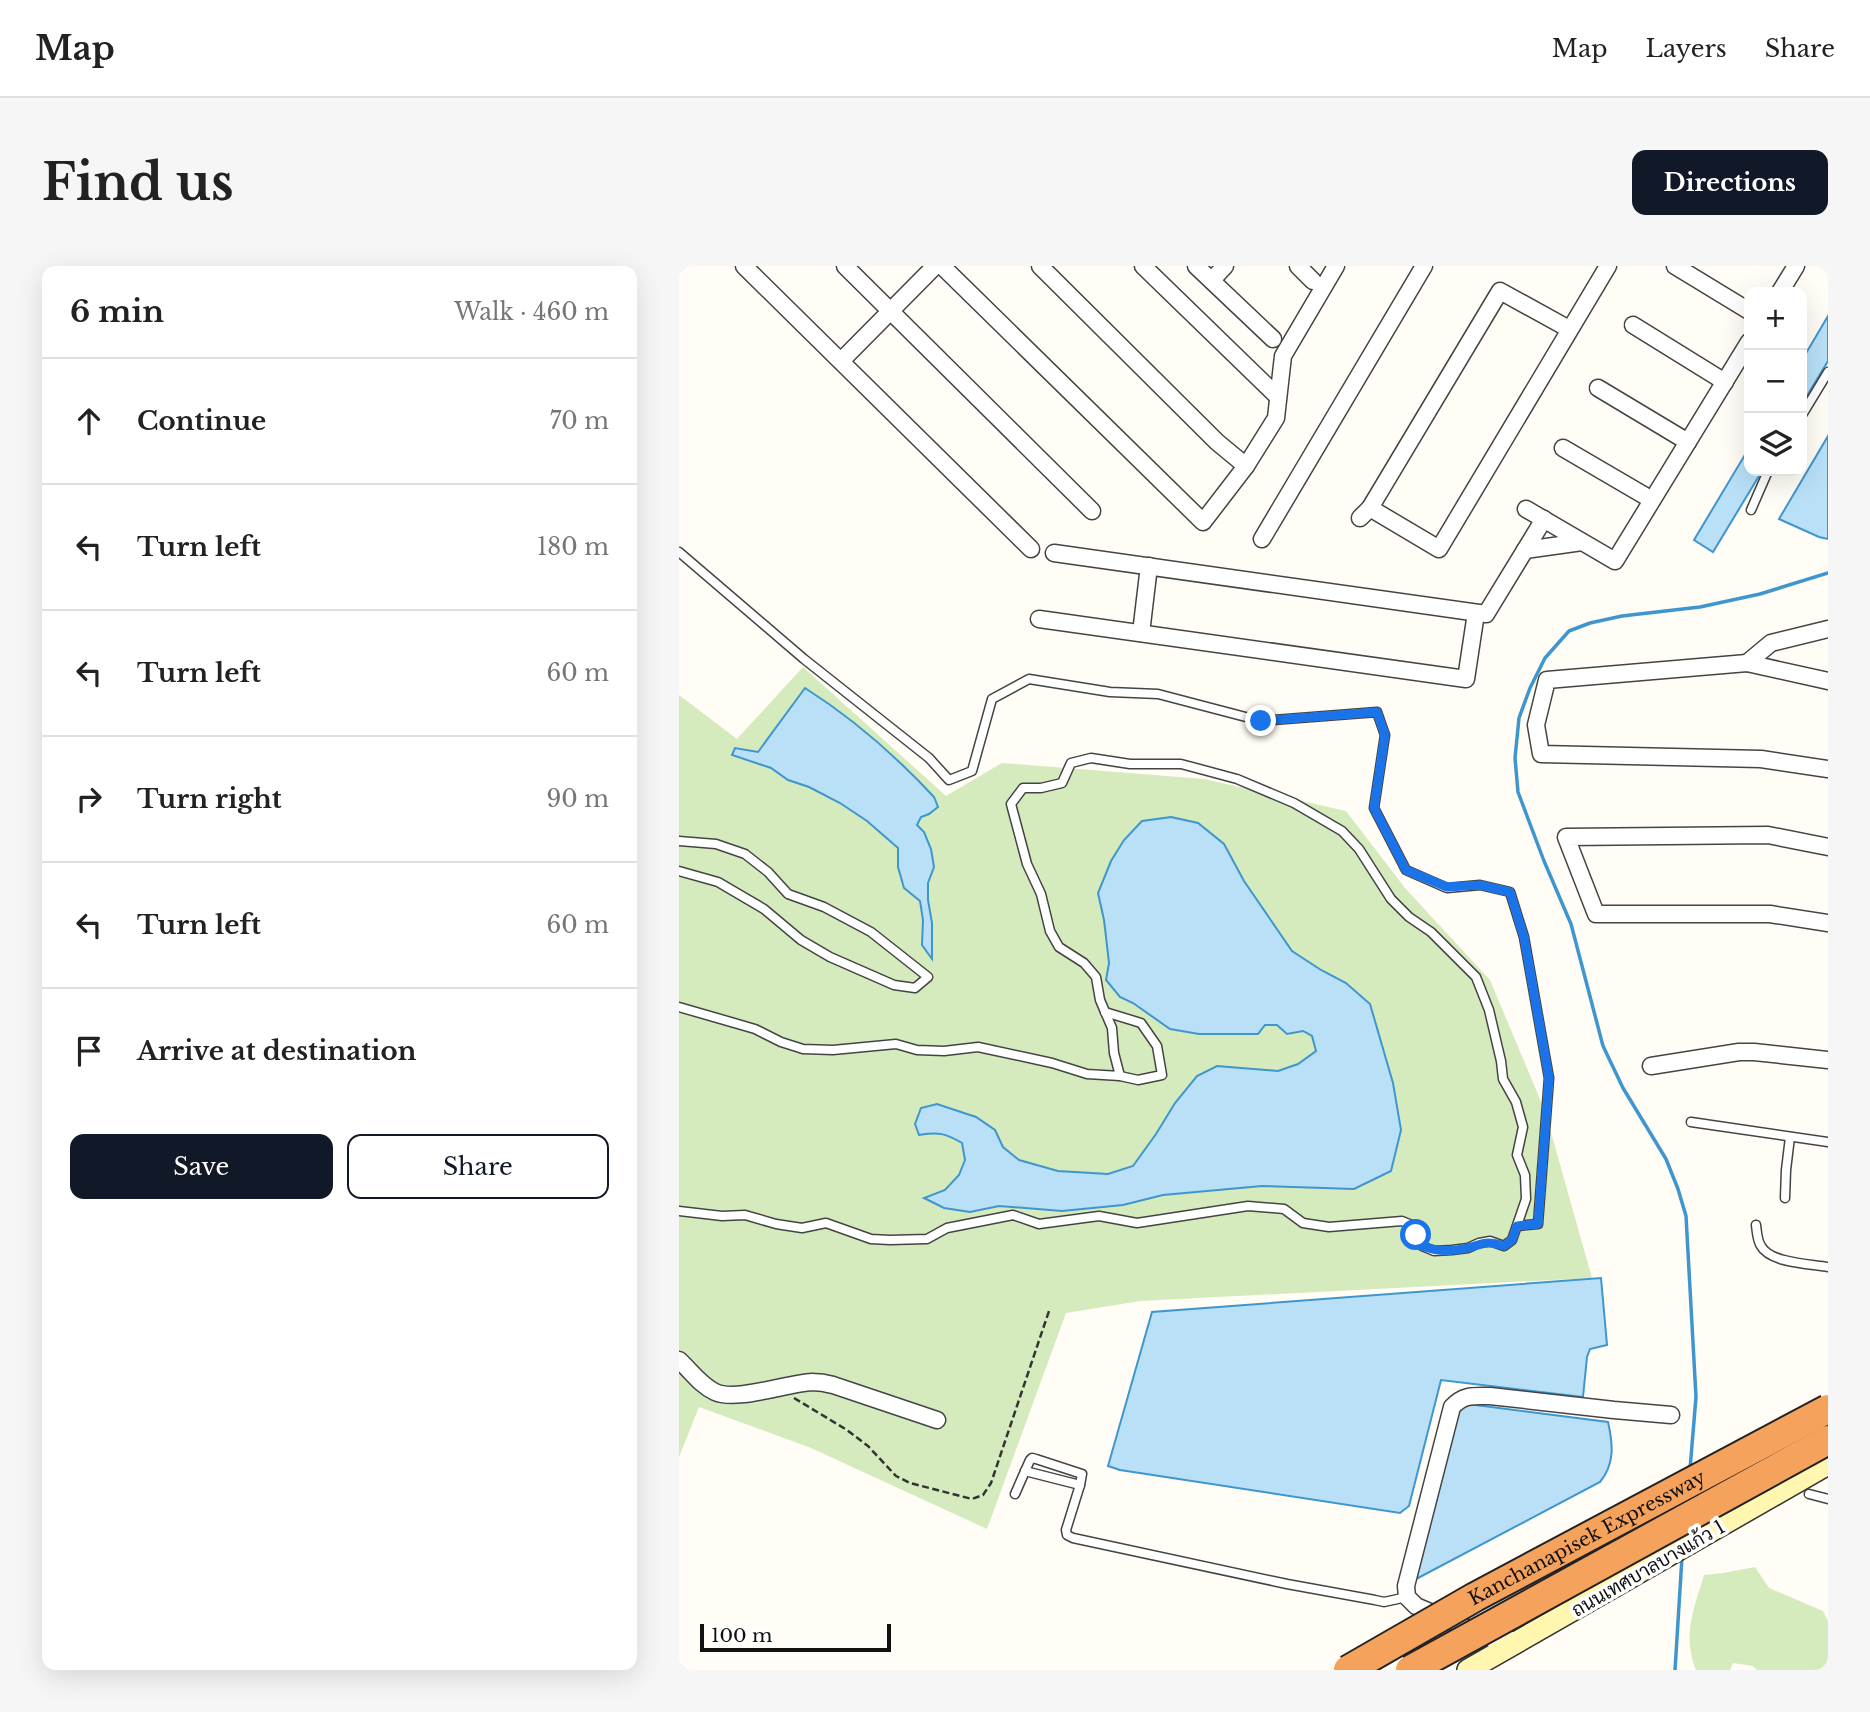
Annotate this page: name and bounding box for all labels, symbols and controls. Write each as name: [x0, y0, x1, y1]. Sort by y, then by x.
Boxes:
text: Map: [35, 28, 115, 69]
text: Map: [1552, 34, 1608, 63]
text: Layers: [1646, 34, 1727, 63]
text: Share: [1765, 34, 1835, 63]
button: Directions: [1632, 150, 1828, 215]
text: Find us: [42, 152, 234, 213]
map controls: [1744, 287, 1807, 476]
button: +: [1744, 287, 1807, 350]
text: 6 min: [70, 293, 164, 330]
text: Walk · 460 m: [454, 298, 609, 326]
button: −: [1744, 350, 1807, 413]
icon: ahead: [70, 402, 108, 440]
text: Continue: [137, 405, 266, 437]
text: 70 m: [550, 407, 609, 435]
button: layers: [1744, 413, 1807, 476]
icon: left: [70, 528, 108, 566]
text: Turn left: [137, 531, 261, 563]
text: 180 m: [537, 533, 609, 561]
icon: left: [70, 654, 108, 692]
text: Turn left: [137, 657, 261, 689]
text: 60 m: [547, 659, 609, 687]
route end: [1245, 705, 1276, 736]
icon: right: [70, 780, 108, 818]
text: Turn right: [137, 783, 282, 815]
text: 90 m: [547, 785, 609, 813]
icon: left: [70, 906, 108, 944]
text: Turn left: [137, 909, 261, 941]
text: 60 m: [547, 911, 609, 939]
icon: arrive: [70, 1032, 108, 1070]
text: Arrive at destination: [137, 1035, 417, 1067]
button: Save: [70, 1134, 333, 1199]
button: Share: [347, 1134, 609, 1199]
route start: [1400, 1219, 1431, 1250]
street label: Kanchanapisek Expressway: [1464, 1465, 1709, 1610]
street label: ถนนเทศบาลบางแก้ว 1: [1567, 1515, 1729, 1622]
scale bar: [700, 1621, 891, 1653]
text: 100 m: [711, 1624, 772, 1647]

